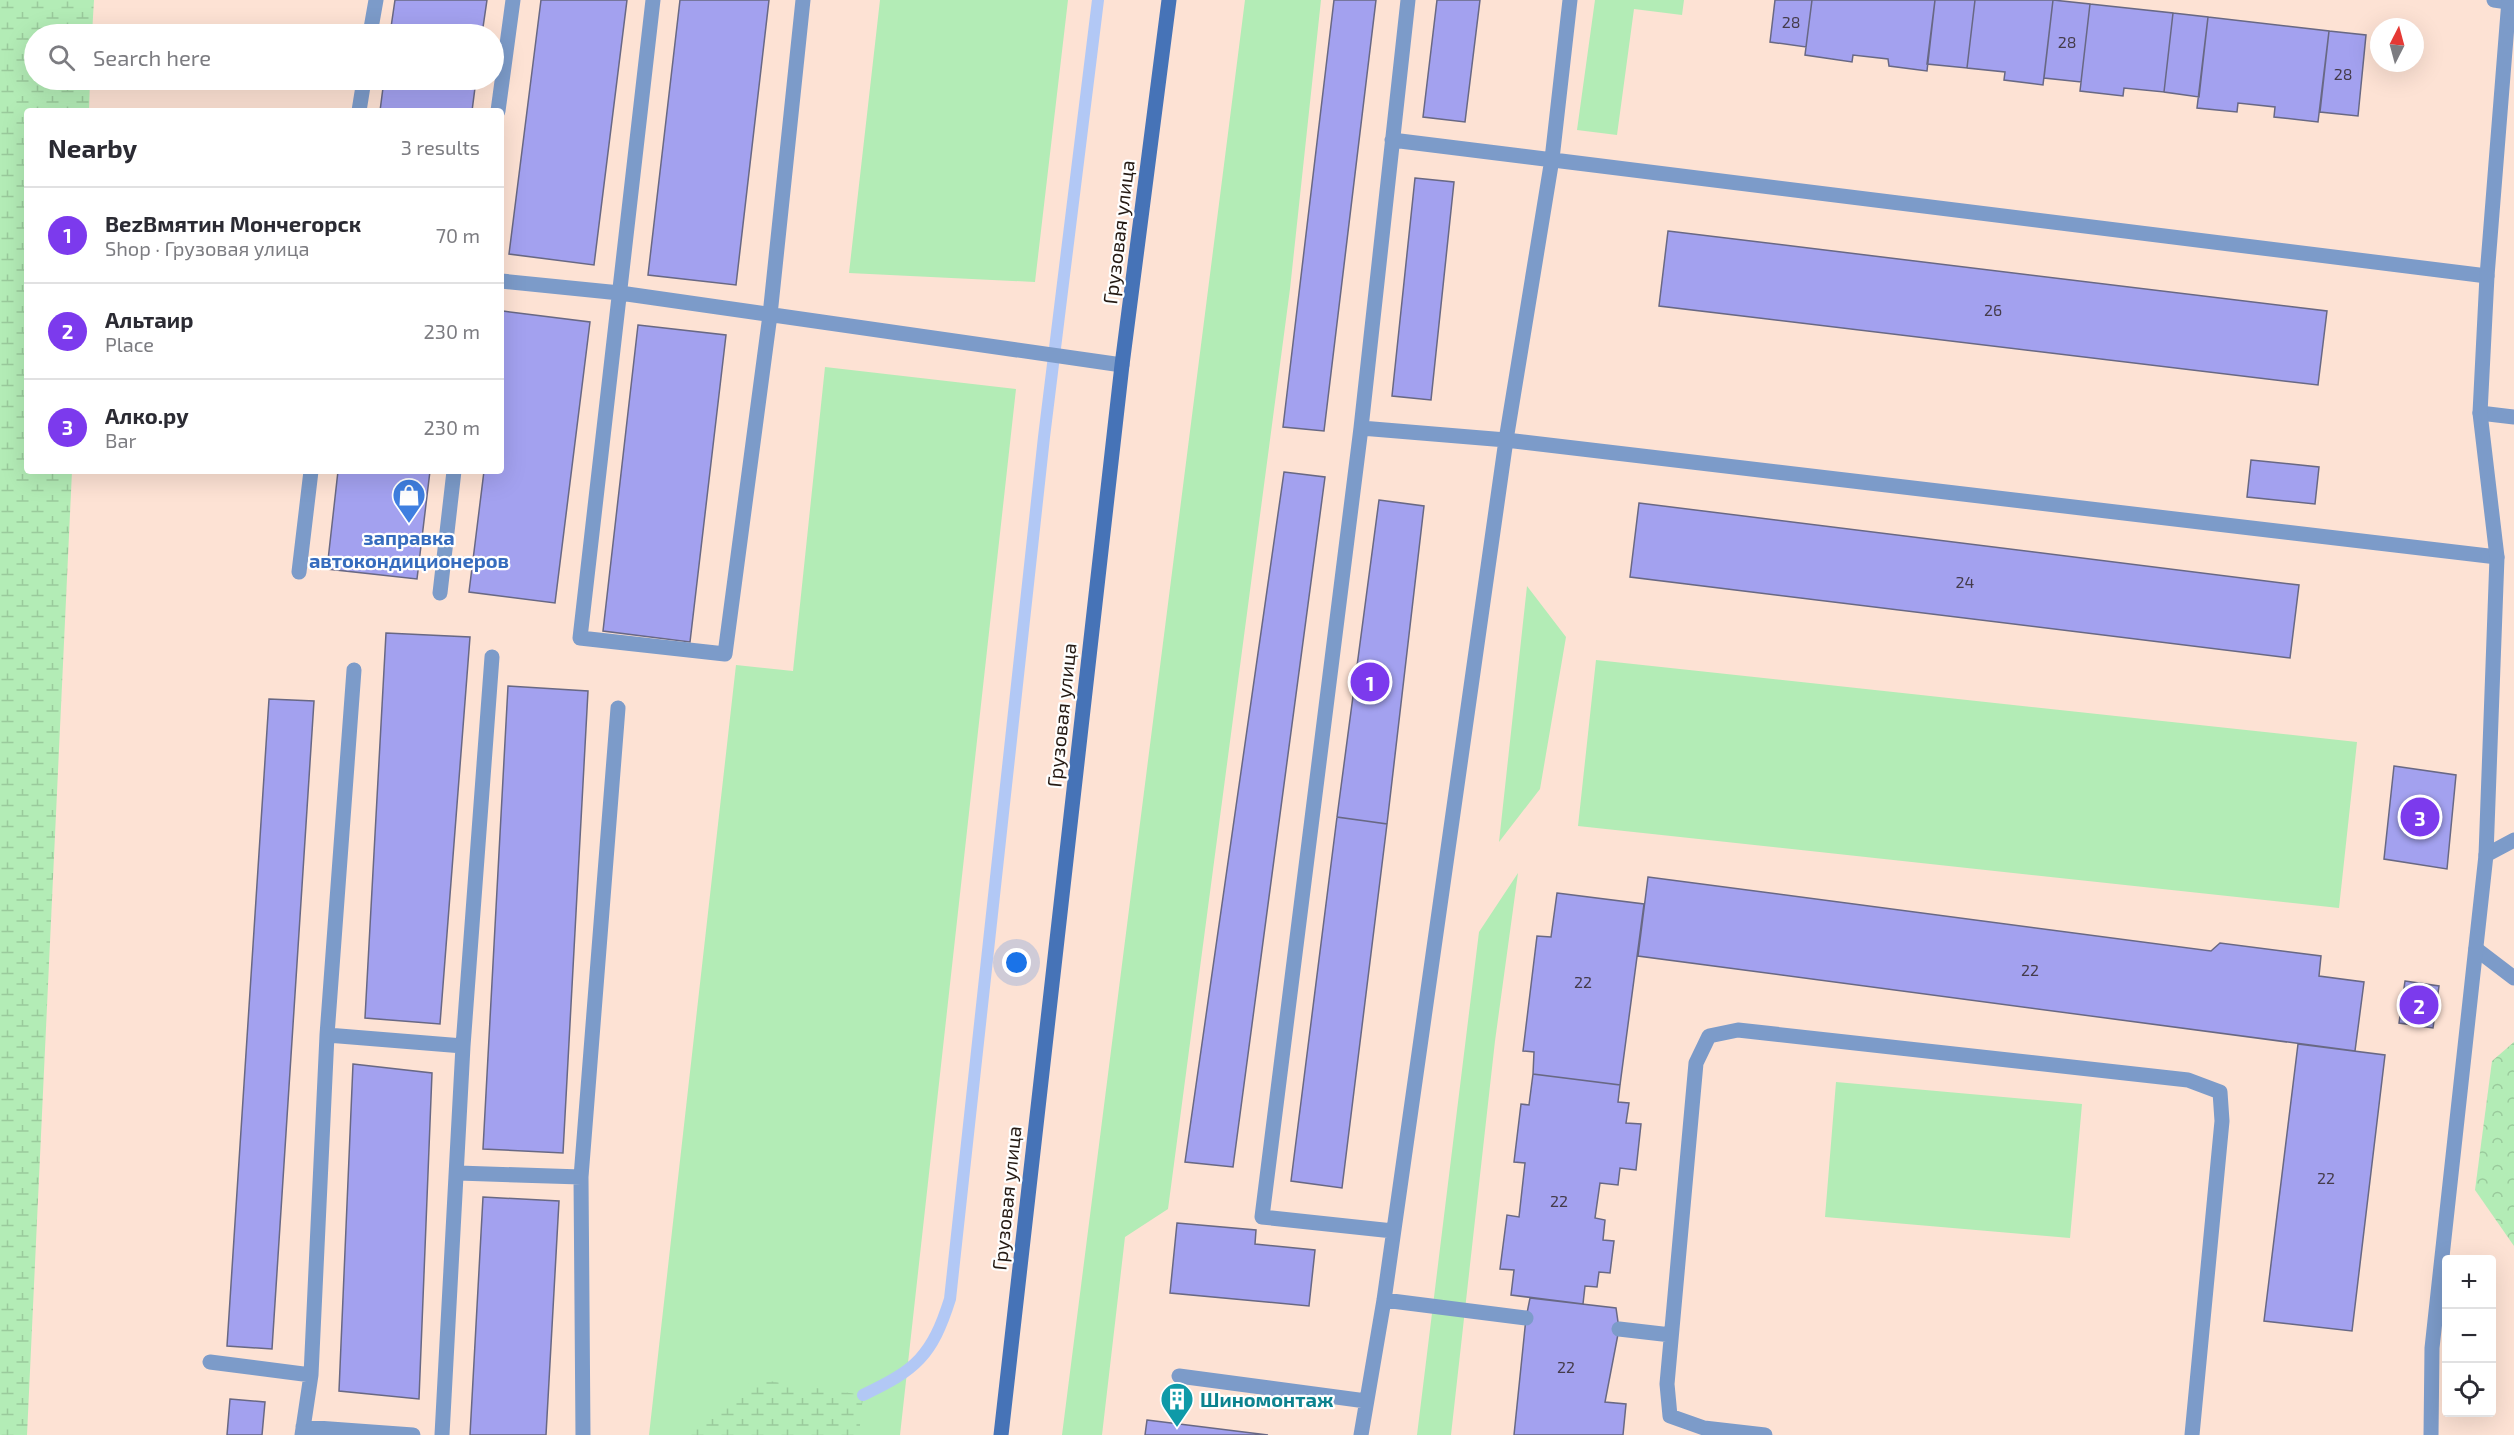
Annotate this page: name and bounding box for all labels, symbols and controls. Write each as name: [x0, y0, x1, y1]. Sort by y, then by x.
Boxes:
house number: 28: [1782, 12, 1800, 31]
north arrow: [2370, 18, 2424, 72]
search box: [24, 24, 504, 90]
house number: 28: [2058, 32, 2076, 51]
icon: search: [45, 41, 78, 74]
text: Search here: [93, 44, 211, 70]
house number: 28: [2334, 64, 2352, 83]
text: Nearby: [48, 132, 137, 163]
text: 3 results: [401, 135, 480, 159]
street label: Грузовая улица: [1097, 158, 1140, 306]
text: BezВмятин Мончегорск: [105, 210, 361, 236]
text: 1: [63, 223, 72, 247]
text: 70 m: [436, 223, 480, 247]
text: Shop · Грузовая улица: [105, 236, 310, 260]
house number: 26: [1984, 300, 2002, 319]
text: Альтаир: [105, 306, 194, 332]
text: 2: [62, 319, 73, 343]
text: 230 m: [424, 319, 480, 343]
text: Place: [105, 332, 154, 356]
text: Алко.ру: [105, 402, 189, 428]
text: 3: [62, 415, 73, 439]
text: 230 m: [424, 415, 480, 439]
text: Bar: [105, 428, 136, 452]
shop icon: заправка автокондиционеров: [391, 477, 427, 524]
place label: заправка автокондиционеров: [309, 525, 509, 572]
house number: 24: [1956, 572, 1975, 591]
street label: Грузовая улица: [1041, 642, 1082, 789]
pin: 1: [1350, 660, 1390, 704]
pin: 3: [2400, 794, 2440, 840]
your location: [1002, 948, 1031, 977]
house number: 22: [2021, 960, 2039, 979]
house number: 22: [1574, 972, 1592, 991]
pin: 2: [2400, 982, 2438, 1028]
street label: Грузовая улица: [986, 1125, 1027, 1272]
house number: 22: [2317, 1168, 2335, 1187]
house number: 22: [1550, 1191, 1568, 1210]
map controls: [2442, 1255, 2496, 1417]
button: +: [2442, 1255, 2496, 1309]
button: −: [2442, 1309, 2496, 1363]
house number: 22: [1557, 1357, 1575, 1376]
button: locate: [2442, 1363, 2496, 1417]
building icon: Шиномонтаж: [1159, 1381, 1195, 1428]
place label: Шиномонтаж: [1200, 1387, 1334, 1411]

